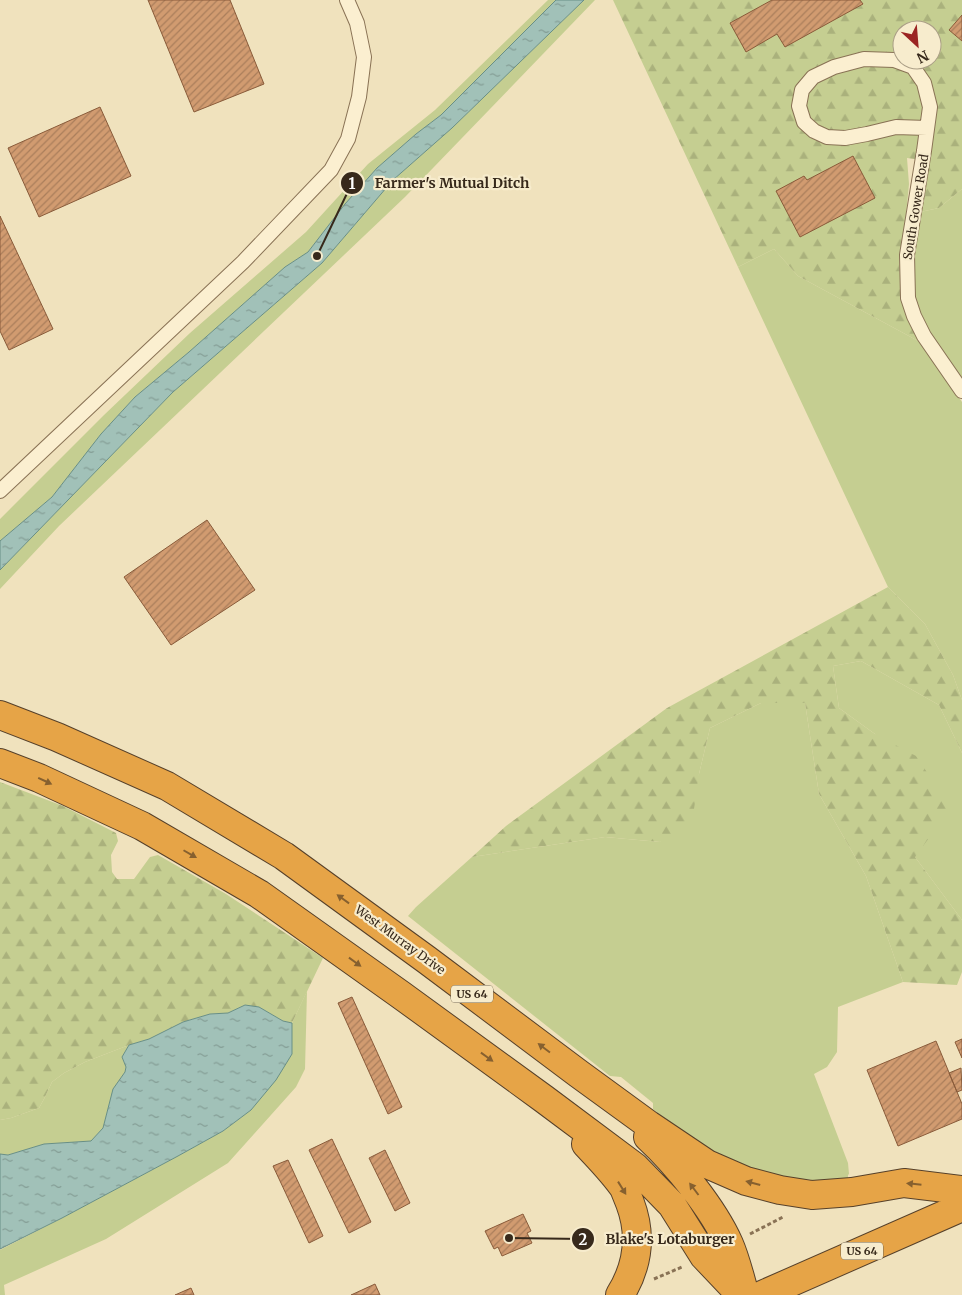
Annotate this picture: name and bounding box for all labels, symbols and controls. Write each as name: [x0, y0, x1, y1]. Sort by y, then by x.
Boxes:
north arrow: [892, 20, 942, 70]
text: N: [914, 46, 932, 67]
street label: South Gower Road: [900, 153, 931, 261]
callout: Farmer's Mutual Ditch: [340, 169, 539, 198]
text: 1: [349, 174, 356, 193]
text: Farmer's Mutual Ditch: [375, 174, 530, 192]
one-way arrow: [38, 777, 52, 785]
one-way arrow: [183, 850, 198, 858]
one-way arrow: [336, 894, 350, 904]
street label: West Murray Drive: [351, 901, 448, 977]
one-way arrow: [348, 957, 362, 967]
road number: US 64: [451, 986, 493, 1002]
one-way arrow: [537, 1043, 551, 1053]
one-way arrow: [480, 1052, 494, 1062]
one-way arrow: [746, 1178, 761, 1186]
one-way arrow: [905, 1180, 921, 1188]
one-way arrow: [618, 1181, 627, 1195]
one-way arrow: [689, 1182, 699, 1196]
callout: Blake's Lotaburger: [571, 1225, 745, 1254]
text: 2: [579, 1230, 588, 1249]
text: Blake's Lotaburger: [605, 1230, 735, 1248]
road number: US 64: [841, 1242, 883, 1260]

